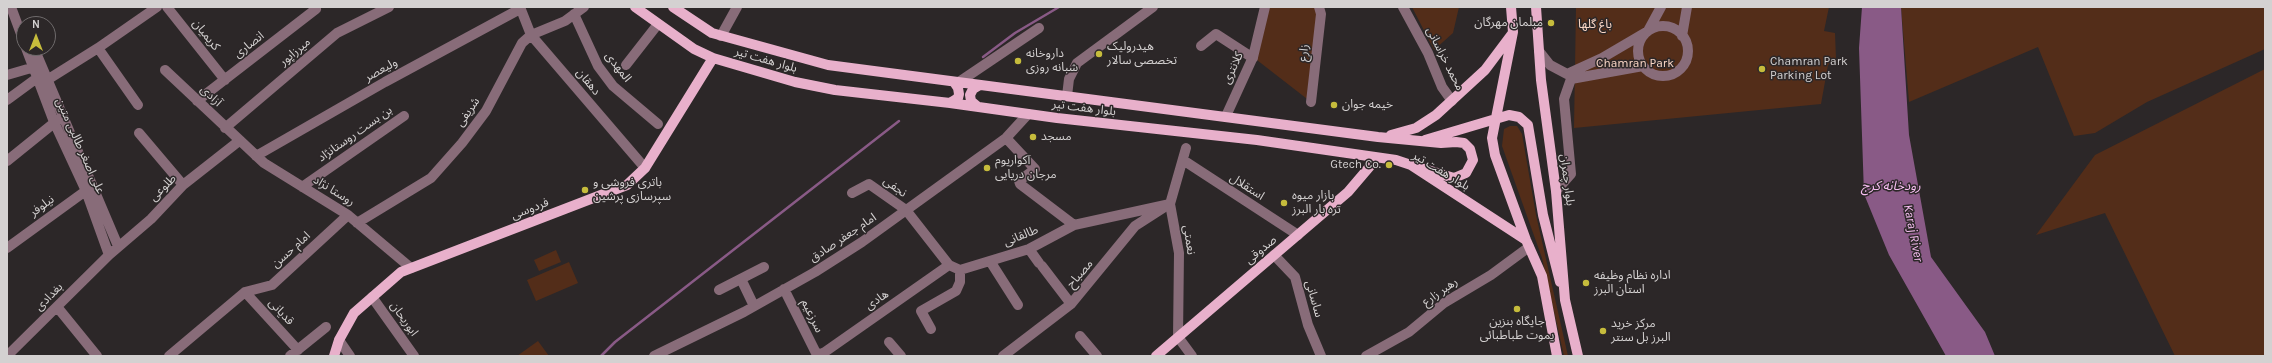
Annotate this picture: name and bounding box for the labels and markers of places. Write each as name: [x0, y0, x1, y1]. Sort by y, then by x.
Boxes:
place label: مبلمان مهرگان: [1474, 16, 1543, 30]
marker: مبلمان مهرگان: [1546, 18, 1556, 28]
place label: هیدرولیک تخصصی سالار: [1107, 40, 1177, 68]
place label: داروخانه شبانه روزی: [1026, 47, 1078, 75]
marker: هیدرولیک تخصصی سالار: [1094, 49, 1104, 59]
place label: Chamran Park Parking Lot: [1770, 55, 1848, 83]
marker: داروخانه شبانه روزی: [1013, 56, 1023, 66]
marker: Chamran Park Parking Lot: [1757, 64, 1767, 74]
place label: خیمه جوان: [1342, 98, 1393, 112]
marker: خیمه جوان: [1329, 100, 1339, 110]
place label: مسجد: [1041, 130, 1072, 144]
marker: مسجد: [1028, 132, 1038, 142]
place label: آکواریوم مرجان دریایی: [995, 154, 1056, 182]
place label: Gtech Co.: [1330, 158, 1381, 172]
marker: Gtech Co.: [1384, 160, 1394, 170]
marker: آکواریوم مرجان دریایی: [982, 163, 992, 173]
place label: باتری فروشی و سپرسازی پرشین: [593, 176, 671, 204]
marker: باتری فروشی و سپرسازی پرشین: [580, 185, 590, 195]
place label: بازار میوه تره بار البرز: [1292, 189, 1341, 217]
marker: بازار میوه تره بار البرز: [1279, 198, 1289, 208]
place label: اداره نظام وظیفه استان البرز: [1594, 269, 1671, 297]
marker: اداره نظام وظیفه استان البرز: [1581, 278, 1591, 288]
marker: جایگاه بنزین یموت طباطبائی: [1512, 304, 1522, 314]
place label: جایگاه بنزین یموت طباطبائی: [1480, 315, 1554, 343]
place label: مرکز خرید البرز بل سنتر: [1611, 317, 1671, 345]
marker: مرکز خرید البرز بل سنتر: [1598, 326, 1608, 336]

